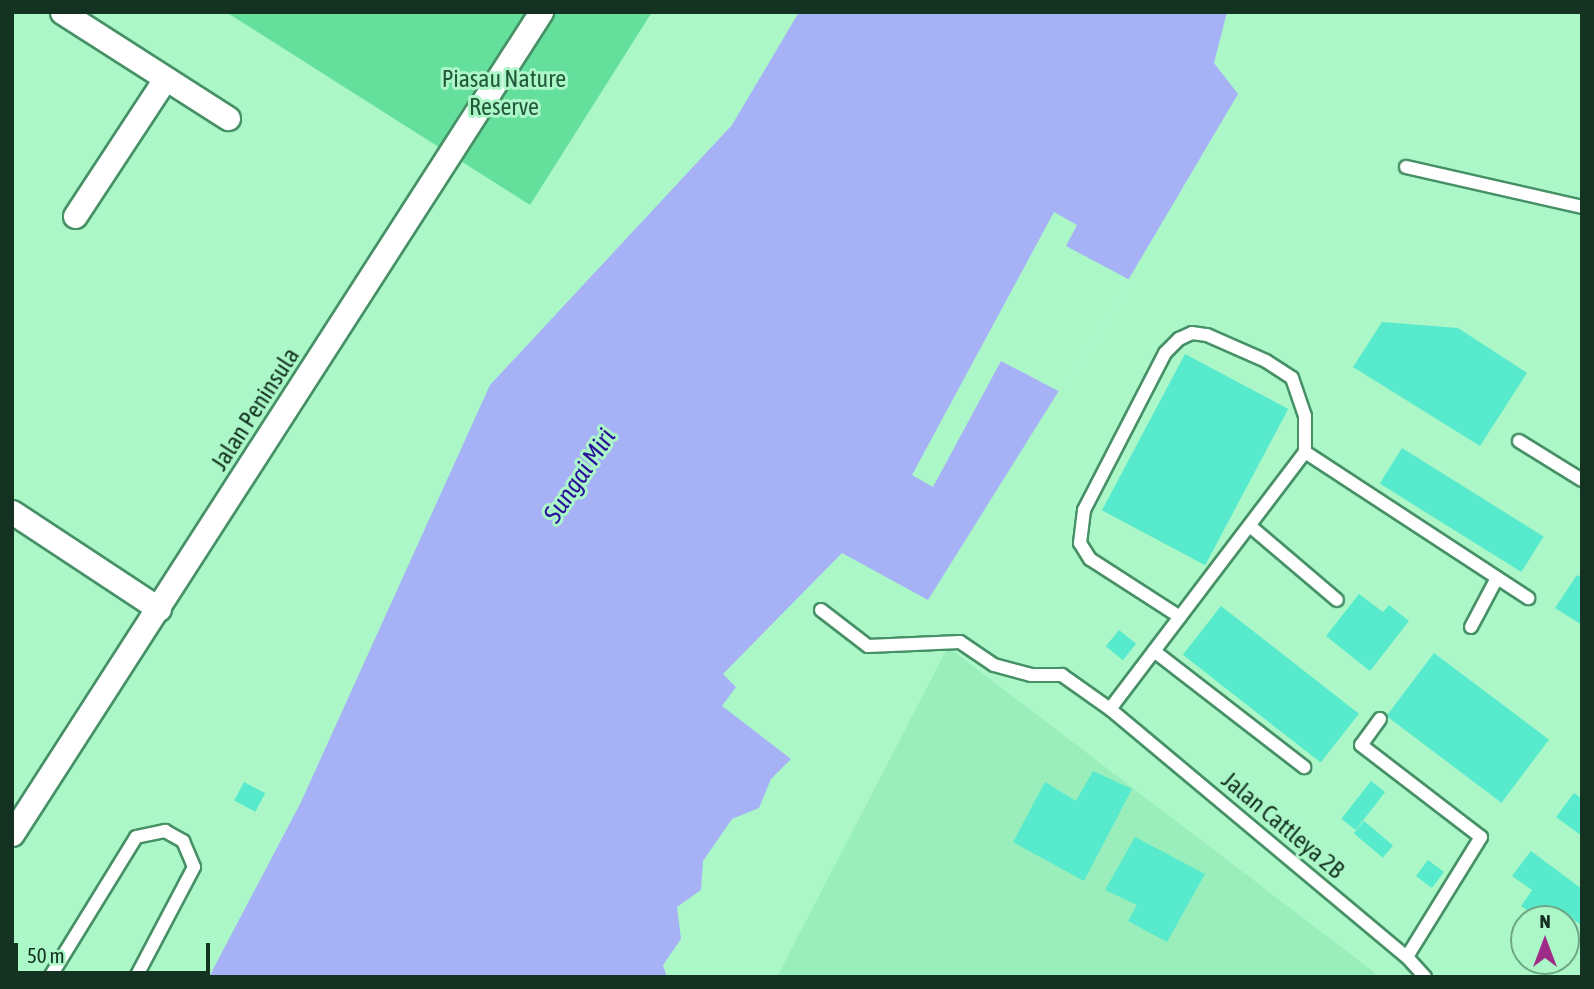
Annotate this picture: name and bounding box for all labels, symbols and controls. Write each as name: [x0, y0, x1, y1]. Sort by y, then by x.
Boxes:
park label: Piasau Nature Reserve: [442, 65, 566, 121]
street label: Jalan Peninsula: [205, 342, 305, 476]
water label: Sungai Miri: [537, 423, 623, 529]
street label: Jalan Cattleya 2B: [1216, 766, 1350, 884]
north arrow: [1510, 905, 1580, 975]
text: N: [1539, 910, 1551, 932]
scale bar: [18, 930, 214, 974]
text: 50 m: [27, 943, 65, 967]

